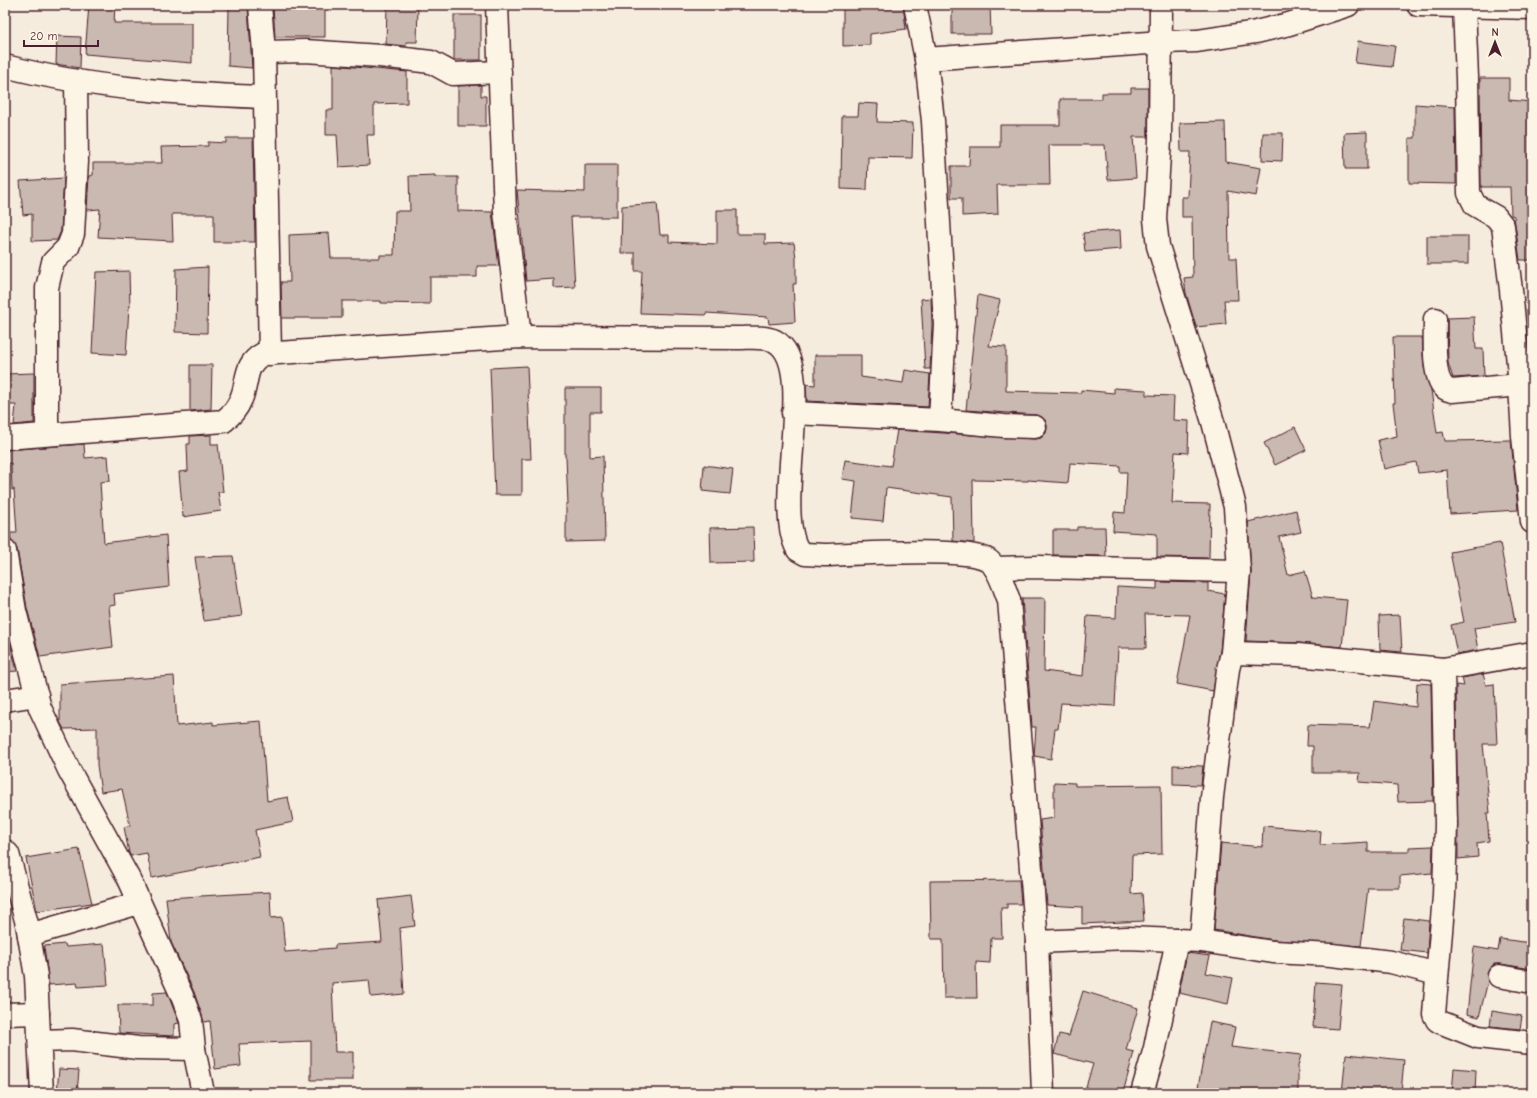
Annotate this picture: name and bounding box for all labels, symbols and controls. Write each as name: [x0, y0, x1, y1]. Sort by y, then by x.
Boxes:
scale bar: [24, 22, 98, 48]
north arrow: [1475, 22, 1515, 62]
text: N: [1491, 26, 1499, 39]
text: 20 m: [30, 29, 58, 43]

